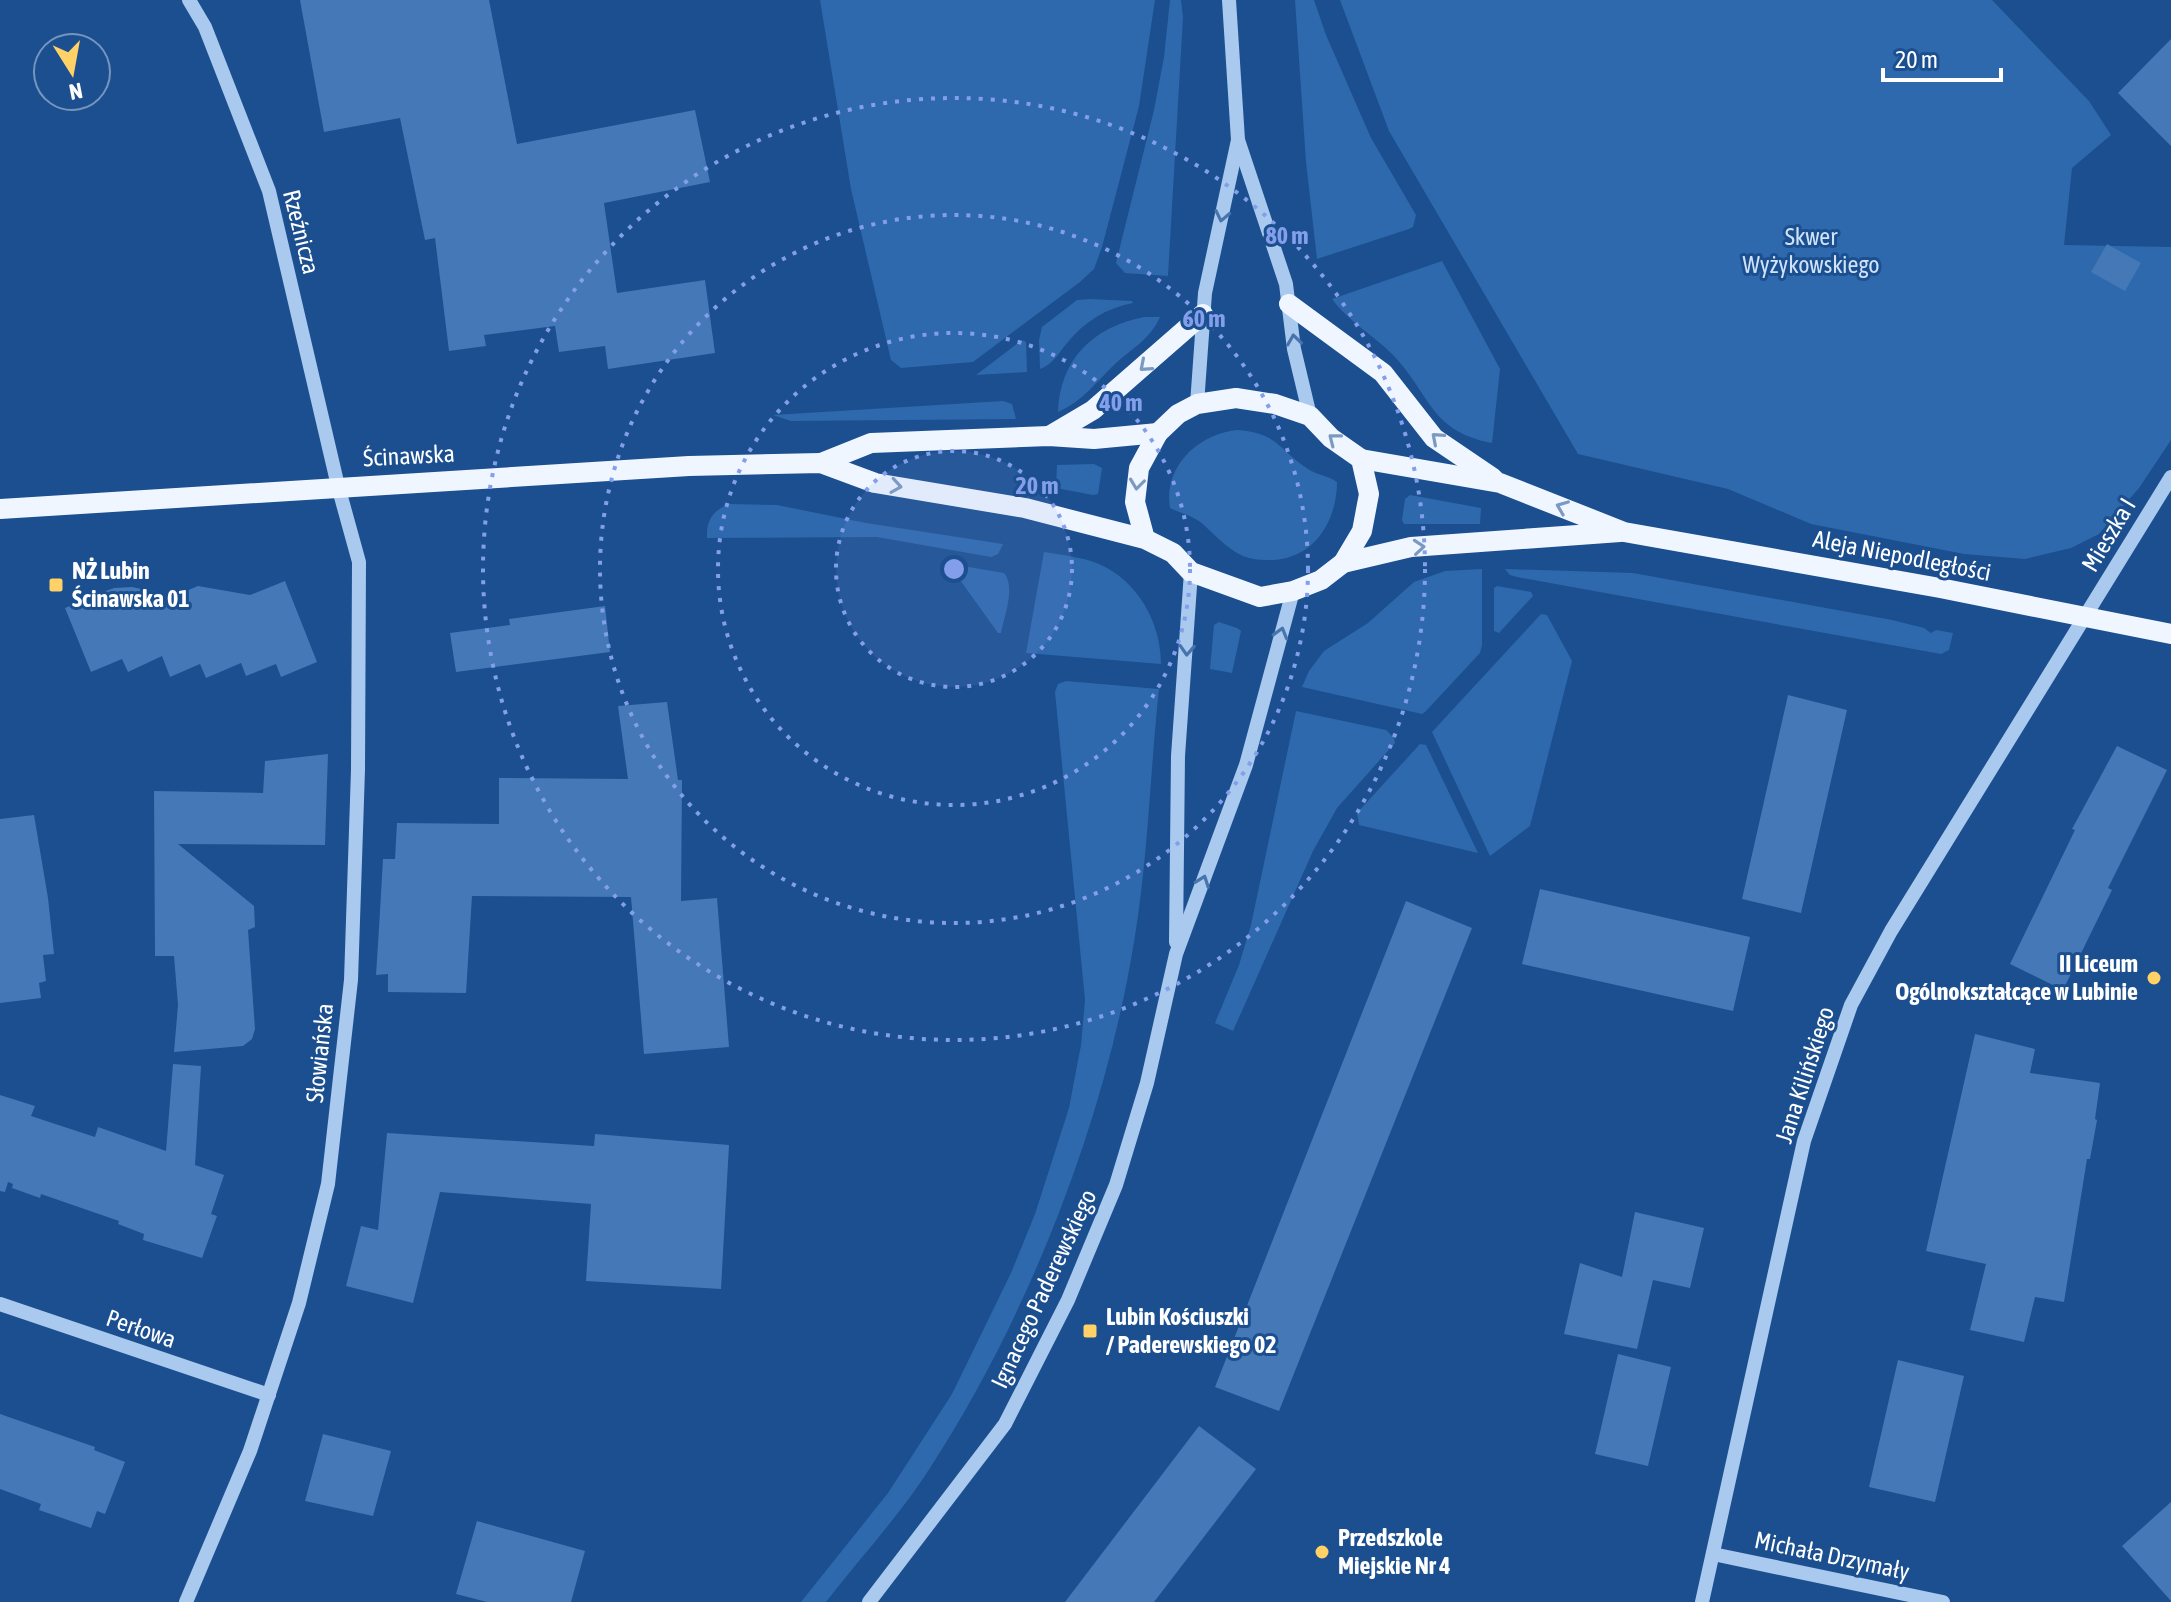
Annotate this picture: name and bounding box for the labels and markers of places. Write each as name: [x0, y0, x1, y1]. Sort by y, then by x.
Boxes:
centre of rings: [940, 555, 968, 583]
place label: NŻ Lubin Ścinawska 01: [72, 557, 190, 612]
marker: NŻ Lubin Ścinawska 01: [47, 576, 65, 594]
place label: II Liceum Ogólnokształcące w Lubinie: [1895, 950, 2138, 1005]
marker: II Liceum Ogólnokształcące w Lubinie: [2145, 969, 2163, 987]
place label: Lubin Kościuszki / Paderewskiego 02: [1106, 1303, 1276, 1358]
marker: Lubin Kościuszki / Paderewskiego 02: [1081, 1322, 1099, 1340]
place label: Przedszkole Miejskie Nr 4: [1338, 1524, 1450, 1579]
marker: Przedszkole Miejskie Nr 4: [1313, 1543, 1331, 1561]

